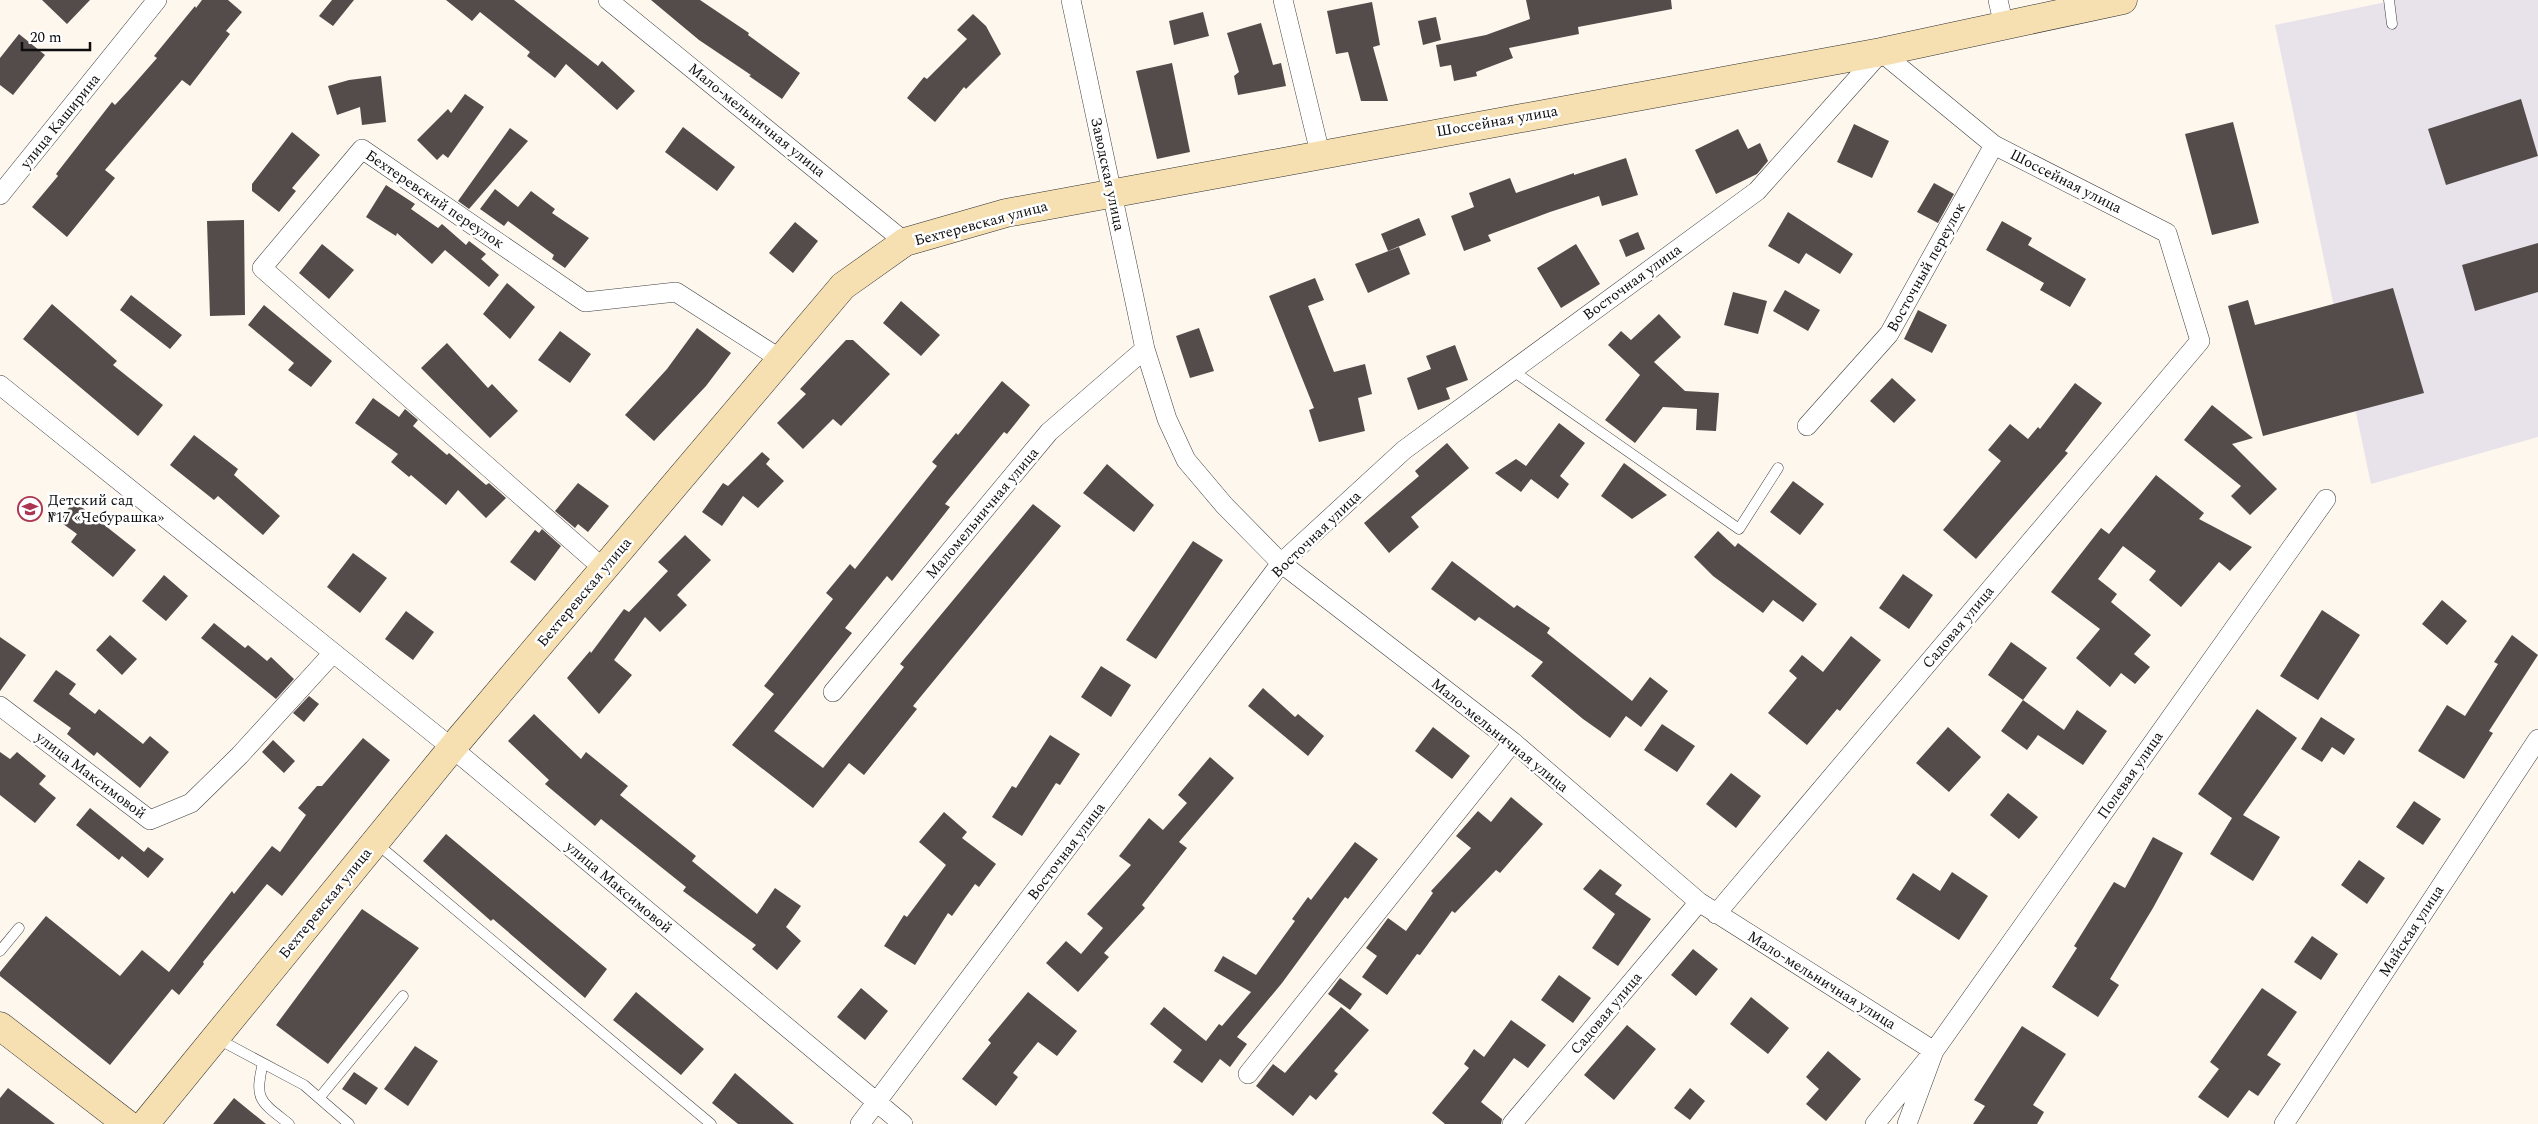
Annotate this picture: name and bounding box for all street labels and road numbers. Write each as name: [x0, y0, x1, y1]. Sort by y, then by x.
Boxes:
street label: Мало-мельничная улица: [683, 57, 831, 184]
street label: улица Каширина: [14, 68, 106, 175]
street label: Шоссейная улица: [1434, 99, 1560, 144]
street label: Заводская улица: [1084, 115, 1131, 234]
street label: Шоссейная улица: [2006, 143, 2126, 220]
street label: Бехтеревский переулок: [361, 144, 509, 255]
street label: Бехтеревская улица: [912, 194, 1051, 252]
street label: Восточный переулок: [1881, 198, 1972, 336]
street label: Восточная улица: [1578, 238, 1687, 326]
street label: Маломельничная улица: [920, 442, 1045, 584]
street label: Восточная улица: [1266, 485, 1367, 583]
street label: Бехтеревская улица: [531, 532, 638, 652]
street label: Садовая улица: [1917, 580, 2000, 674]
street label: Мало-мельничная улица: [1426, 672, 1574, 799]
street label: улица Максимовой: [30, 725, 151, 825]
street label: Полевая улица: [2092, 726, 2170, 824]
street label: Восточная улица: [1022, 797, 1111, 905]
street label: улица Максимовой: [559, 835, 677, 939]
street label: Бехтеревская улица: [273, 842, 378, 964]
street label: Майская улица: [2373, 880, 2450, 982]
street label: Мало-мельничная улица: [1743, 925, 1901, 1036]
street label: Садовая улица: [1565, 966, 1648, 1060]

